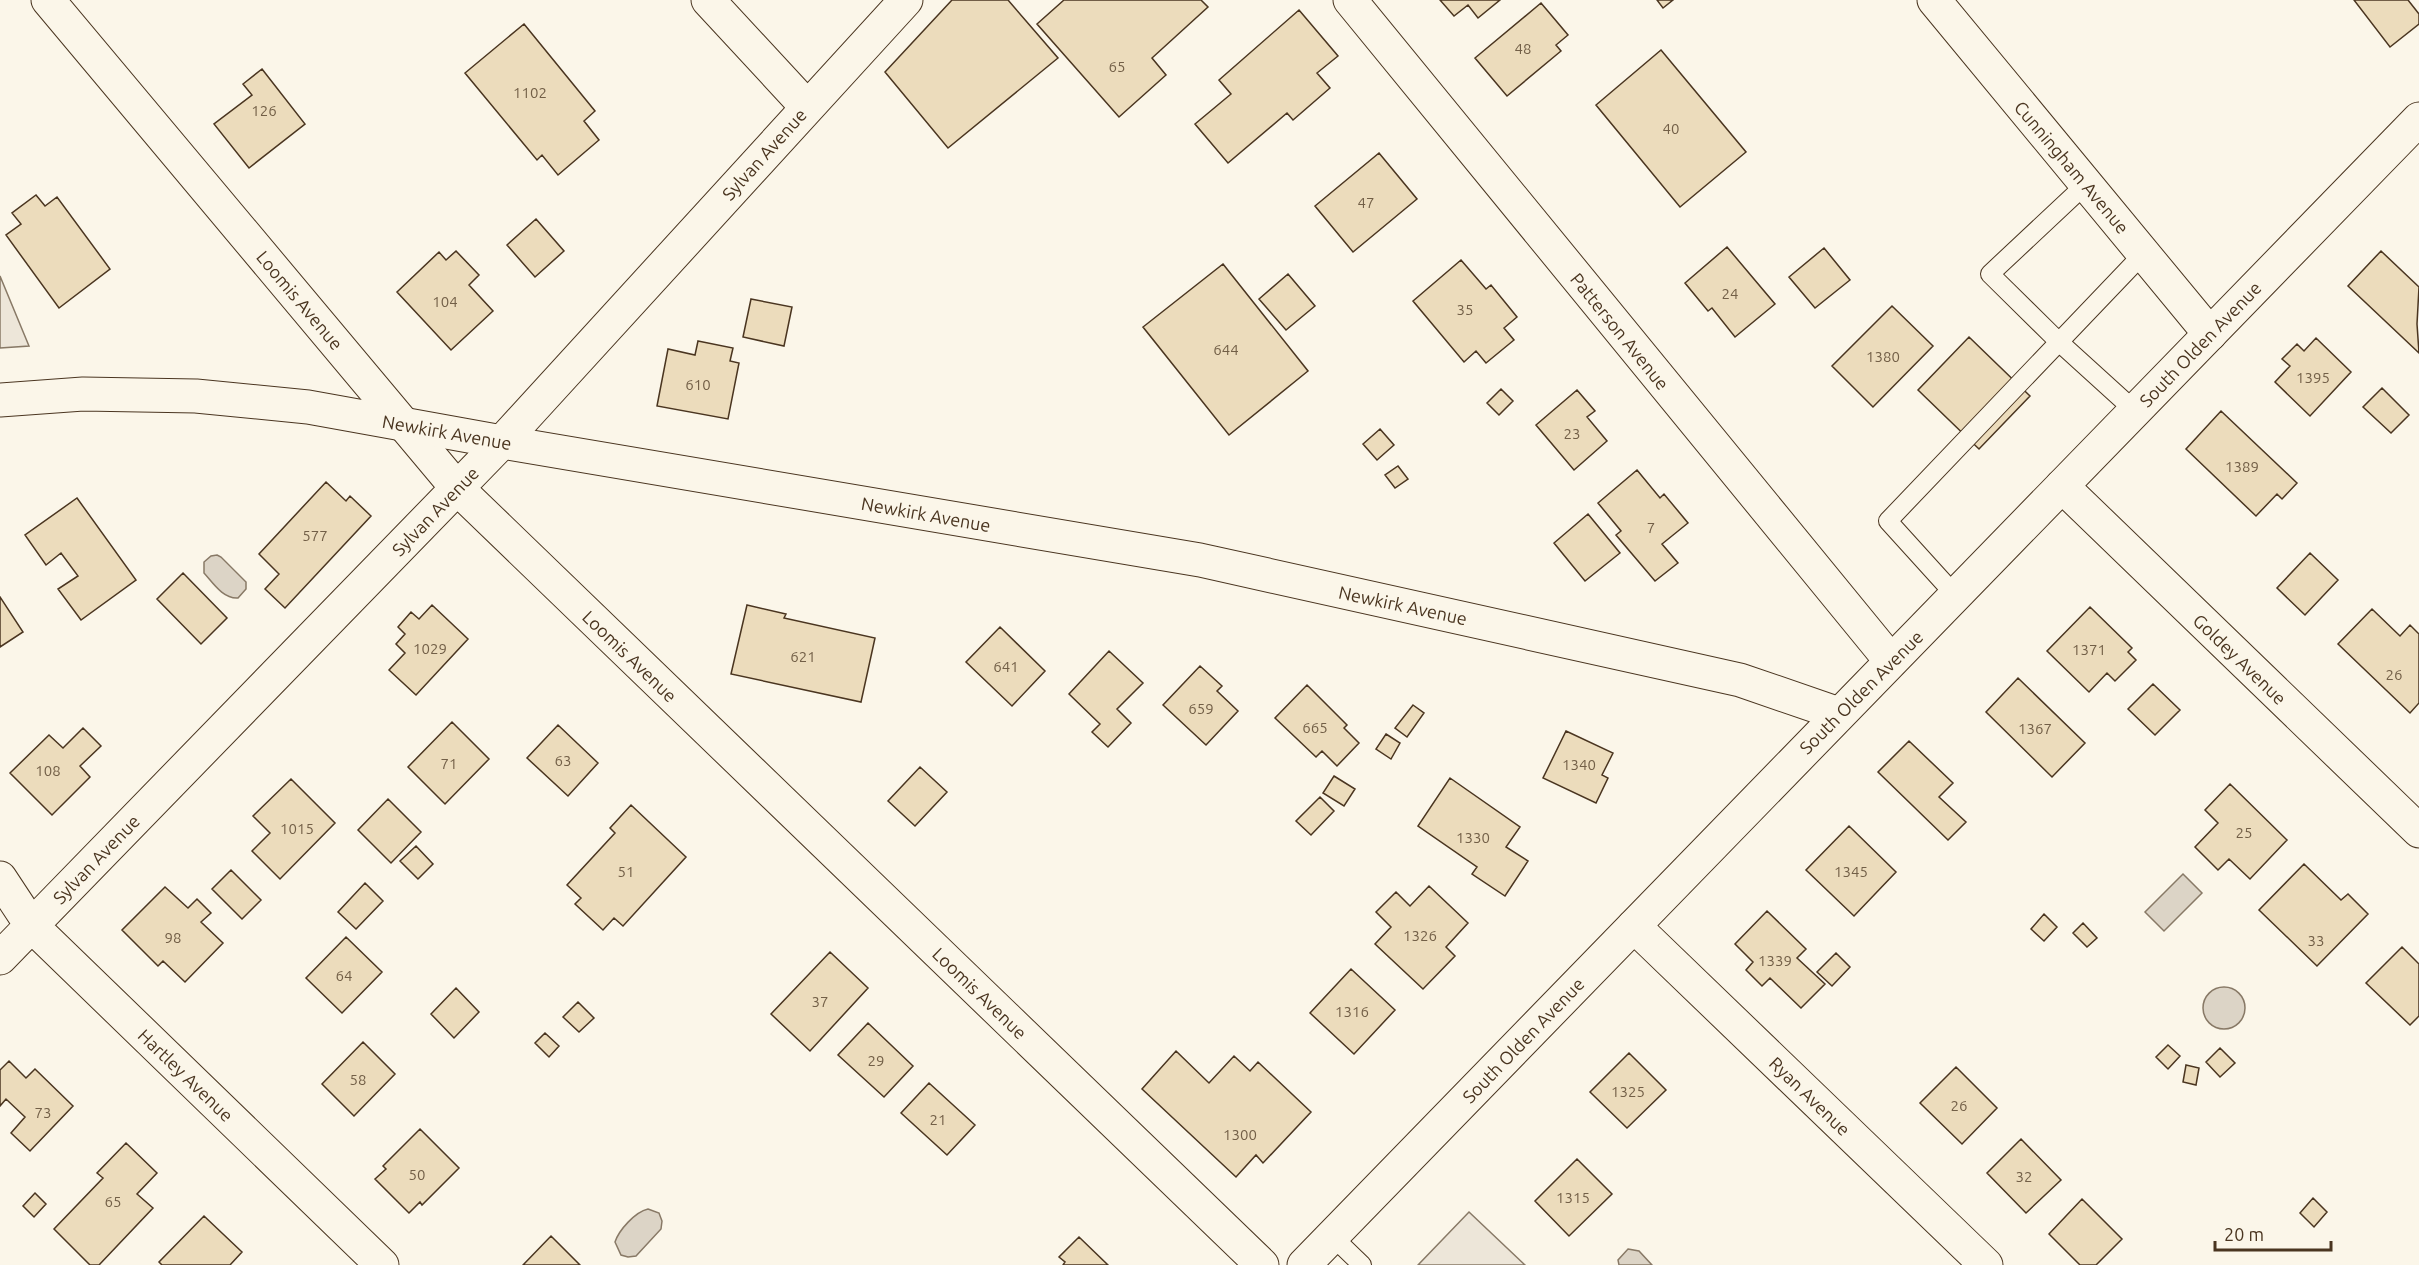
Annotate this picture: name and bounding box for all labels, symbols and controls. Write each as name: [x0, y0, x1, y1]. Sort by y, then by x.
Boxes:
house number: 48: [1515, 40, 1531, 57]
house number: 65: [1109, 58, 1125, 75]
house number: 1102: [513, 84, 547, 101]
street label: Cunningham Avenue: [2011, 97, 2133, 237]
house number: 126: [251, 102, 277, 119]
street label: Sylvan Avenue: [718, 104, 810, 204]
house number: 40: [1663, 120, 1679, 137]
house number: 47: [1358, 194, 1374, 211]
street label: Loomis Avenue: [253, 247, 347, 353]
street label: Patterson Avenue: [1567, 269, 1673, 393]
street label: South Olden Avenue: [2135, 277, 2265, 411]
house number: 24: [1722, 285, 1738, 302]
house number: 104: [432, 293, 458, 310]
house number: 35: [1457, 301, 1473, 318]
house number: 644: [1213, 341, 1239, 358]
house number: 1380: [1866, 348, 1900, 365]
house number: 1395: [2296, 369, 2330, 386]
house number: 610: [685, 376, 711, 393]
street label: Newkirk Avenue: [381, 411, 513, 453]
house number: 23: [1564, 425, 1580, 442]
house number: 1389: [2225, 458, 2259, 475]
street label: Sylvan Avenue: [388, 462, 482, 560]
street label: Newkirk Avenue: [860, 493, 992, 535]
house number: 7: [1647, 519, 1655, 536]
house number: 577: [302, 527, 328, 544]
street label: Newkirk Avenue: [1337, 582, 1469, 628]
street label: Loomis Avenue: [579, 606, 681, 706]
street label: Goldey Avenue: [2189, 610, 2291, 708]
street label: South Olden Avenue: [1795, 626, 1927, 758]
house number: 1029: [413, 640, 447, 657]
house number: 1371: [2072, 641, 2106, 658]
house number: 621: [790, 648, 816, 665]
house number: 641: [993, 658, 1019, 675]
house number: 26: [2386, 666, 2402, 683]
house number: 659: [1188, 700, 1214, 717]
house number: 665: [1302, 719, 1328, 736]
house number: 1367: [2018, 720, 2052, 737]
house number: 63: [555, 752, 571, 769]
house number: 71: [441, 755, 457, 772]
house number: 1340: [1562, 756, 1596, 773]
house number: 108: [35, 762, 61, 779]
street label: Sylvan Avenue: [49, 810, 143, 908]
house number: 1015: [280, 820, 314, 837]
house number: 25: [2236, 824, 2252, 841]
house number: 1330: [1456, 829, 1490, 846]
house number: 51: [618, 863, 634, 880]
house number: 1345: [1834, 863, 1868, 880]
house number: 1326: [1403, 927, 1437, 944]
house number: 98: [165, 929, 181, 946]
house number: 33: [2308, 932, 2324, 949]
street label: Loomis Avenue: [929, 943, 1031, 1043]
house number: 1339: [1758, 952, 1792, 969]
house number: 64: [336, 967, 352, 984]
street label: South Olden Avenue: [1458, 973, 1588, 1107]
house number: 37: [812, 993, 828, 1010]
house number: 1316: [1335, 1003, 1369, 1020]
street label: Hartley Avenue: [135, 1025, 237, 1125]
house number: 29: [868, 1052, 884, 1069]
street label: Ryan Avenue: [1766, 1053, 1854, 1139]
house number: 58: [350, 1071, 366, 1088]
house number: 1325: [1611, 1083, 1645, 1100]
house number: 26: [1951, 1097, 1967, 1114]
house number: 73: [35, 1104, 51, 1121]
house number: 21: [930, 1111, 946, 1128]
house number: 1300: [1223, 1126, 1257, 1143]
house number: 50: [409, 1166, 425, 1183]
house number: 32: [2016, 1168, 2032, 1185]
house number: 1315: [1556, 1189, 1590, 1206]
house number: 65: [105, 1193, 121, 1210]
scale bar: [2215, 1214, 2330, 1252]
text: 20 m: [2224, 1224, 2264, 1244]

